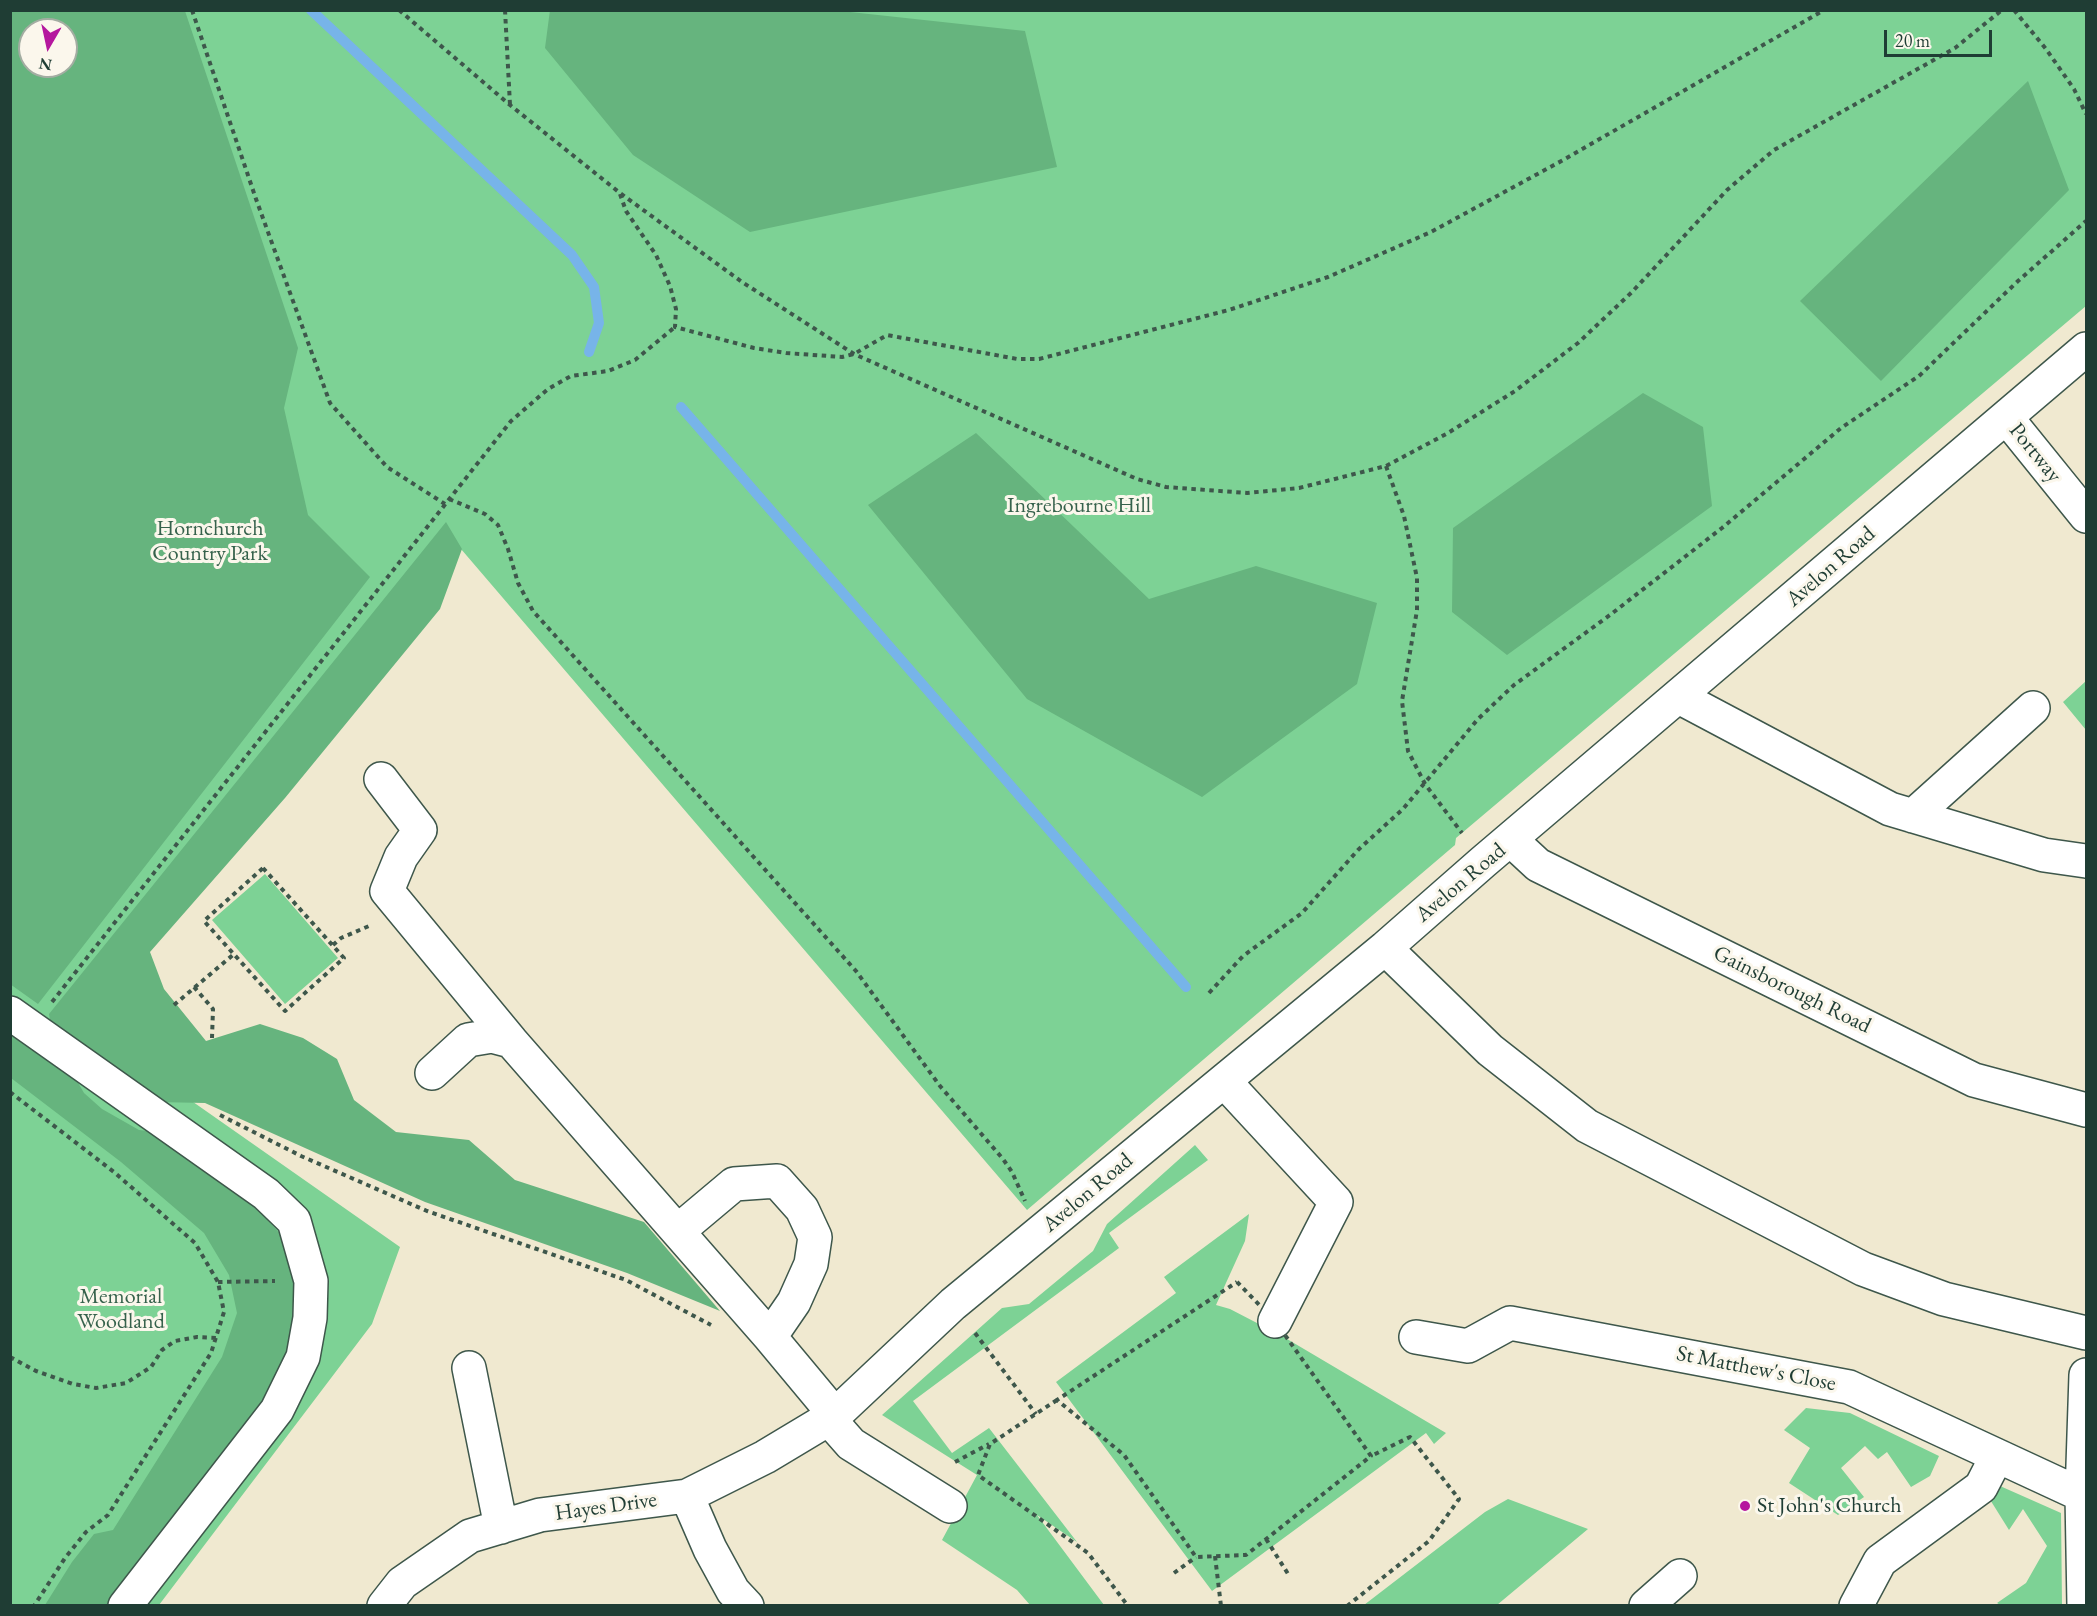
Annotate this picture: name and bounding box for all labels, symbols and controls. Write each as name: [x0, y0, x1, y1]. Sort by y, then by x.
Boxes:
north arrow: [18, 18, 78, 78]
scale bar: [1887, 18, 1995, 56]
text: 20 m: [1895, 29, 1930, 52]
text: N: [37, 53, 53, 76]
street label: Portway: [2003, 418, 2067, 488]
park label: Ingrebourne Hill: [1007, 493, 1151, 519]
park label: Hornchurch Country Park: [152, 516, 268, 568]
street label: Avelon Road: [1781, 521, 1881, 613]
street label: Avelon Road: [1411, 838, 1511, 928]
street label: Gainsborough Road: [1709, 940, 1875, 1040]
street label: Avelon Road: [1038, 1148, 1138, 1238]
park label: Memorial Woodland: [77, 1284, 165, 1336]
street label: St Matthew's Close: [1674, 1341, 1838, 1397]
street label: Hayes Drive: [553, 1487, 659, 1527]
place label: St John's Church: [1757, 1493, 1902, 1519]
marker: St John's Church: [1738, 1499, 1752, 1513]

